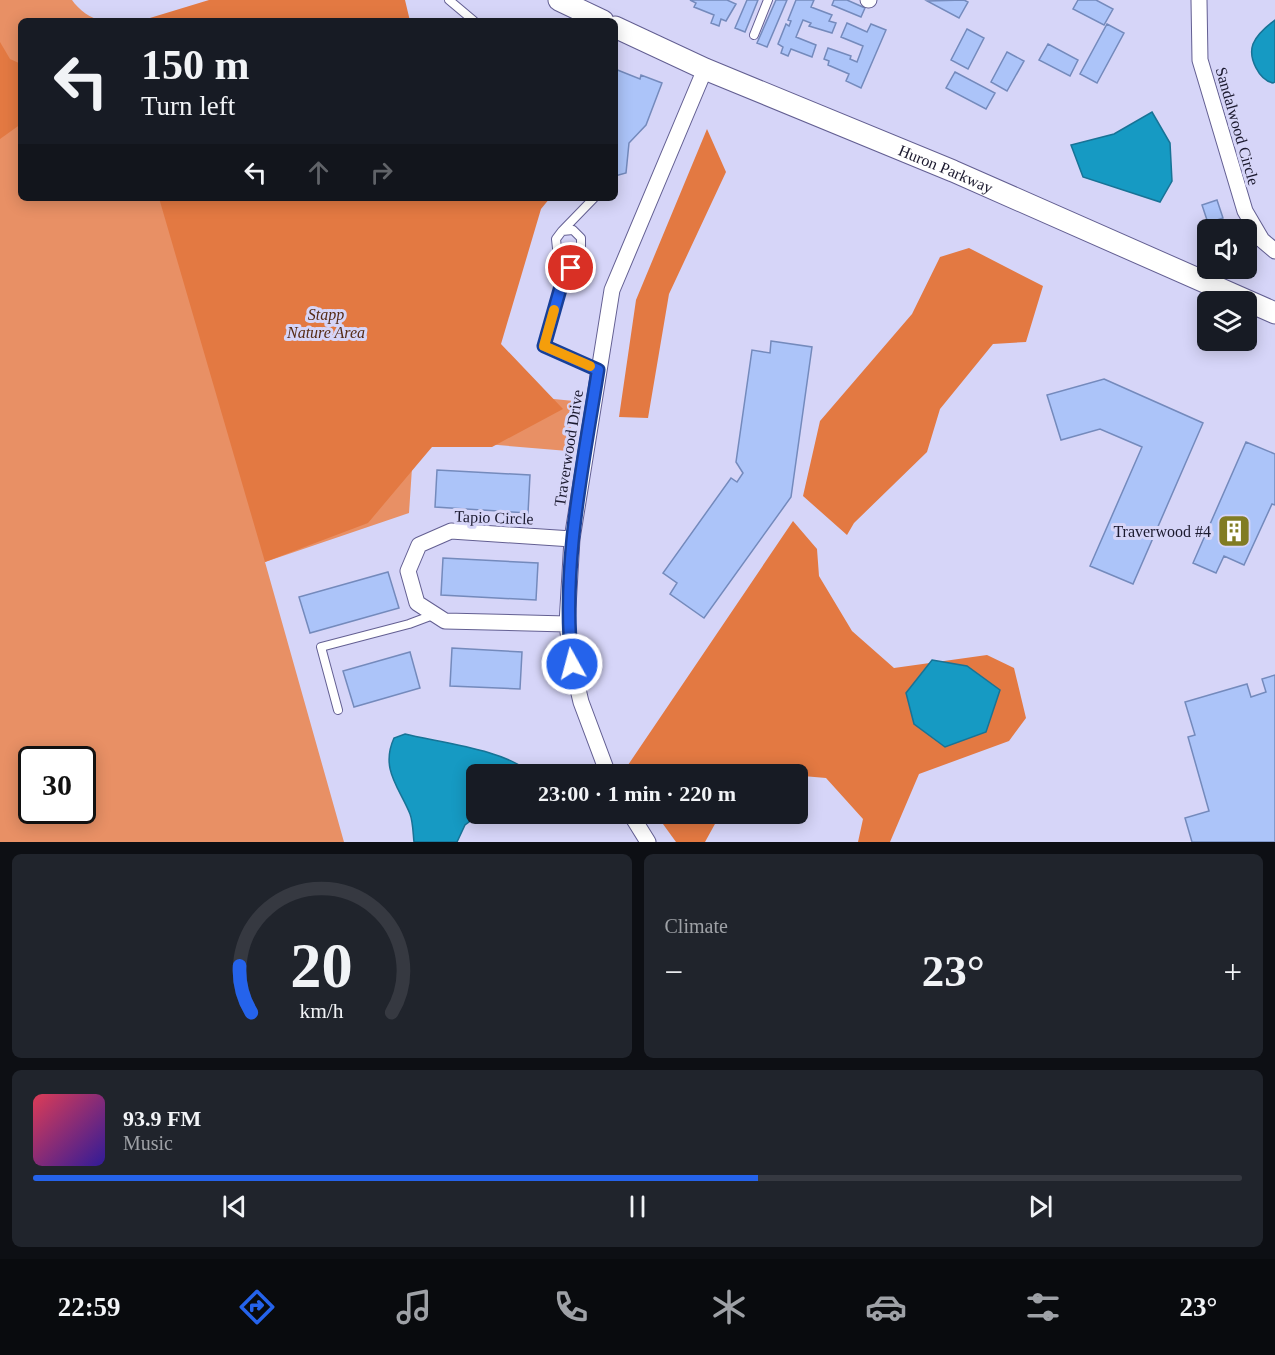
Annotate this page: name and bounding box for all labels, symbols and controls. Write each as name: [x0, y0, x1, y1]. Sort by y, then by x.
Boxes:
icon: left: [42, 42, 120, 120]
text: 150 m: [141, 42, 250, 88]
street label: Sandalwood Circle: [1213, 65, 1263, 187]
text: Turn left: [141, 91, 235, 121]
street label: Huron Parkway: [896, 142, 996, 197]
icon: left: [239, 156, 272, 189]
icon: ahead: [302, 156, 335, 189]
icon: right: [365, 156, 398, 189]
map controls: [1197, 219, 1257, 351]
button: sound: [1197, 219, 1257, 279]
pin: [545, 242, 596, 293]
icon: arrive: [554, 251, 587, 284]
button: layers: [1197, 291, 1257, 351]
park label: Stapp Nature Area: [286, 306, 365, 341]
street label: Traverwood Drive: [551, 388, 586, 508]
street label: Tapio Circle: [454, 508, 534, 528]
building icon: Traverwood #4: [1216, 513, 1252, 549]
place label: Traverwood #4: [1113, 523, 1211, 540]
position arrow: [540, 632, 604, 696]
speed limit sign: 30: [18, 746, 96, 824]
text: 23:00 · 1 min · 220 m: [538, 781, 736, 806]
text: Climate: [665, 915, 728, 937]
text: 20: [291, 931, 353, 1000]
text: 23°: [922, 946, 985, 996]
text: −: [665, 954, 683, 990]
text: +: [1223, 954, 1242, 990]
text: km/h: [300, 999, 344, 1023]
text: 93.9 FM: [123, 1106, 201, 1131]
text: Music: [123, 1132, 173, 1154]
icon: previous: [218, 1190, 251, 1223]
icon: pause: [621, 1190, 654, 1223]
icon: next: [1024, 1190, 1057, 1223]
icon: directions: [236, 1286, 278, 1328]
icon: music: [393, 1286, 435, 1328]
icon: phone: [550, 1286, 592, 1328]
icon: climate: [708, 1286, 750, 1328]
icon: car: [865, 1286, 907, 1328]
icon: filters: [1022, 1286, 1064, 1328]
text: 22:59: [58, 1292, 121, 1322]
text: 23°: [1179, 1292, 1217, 1322]

